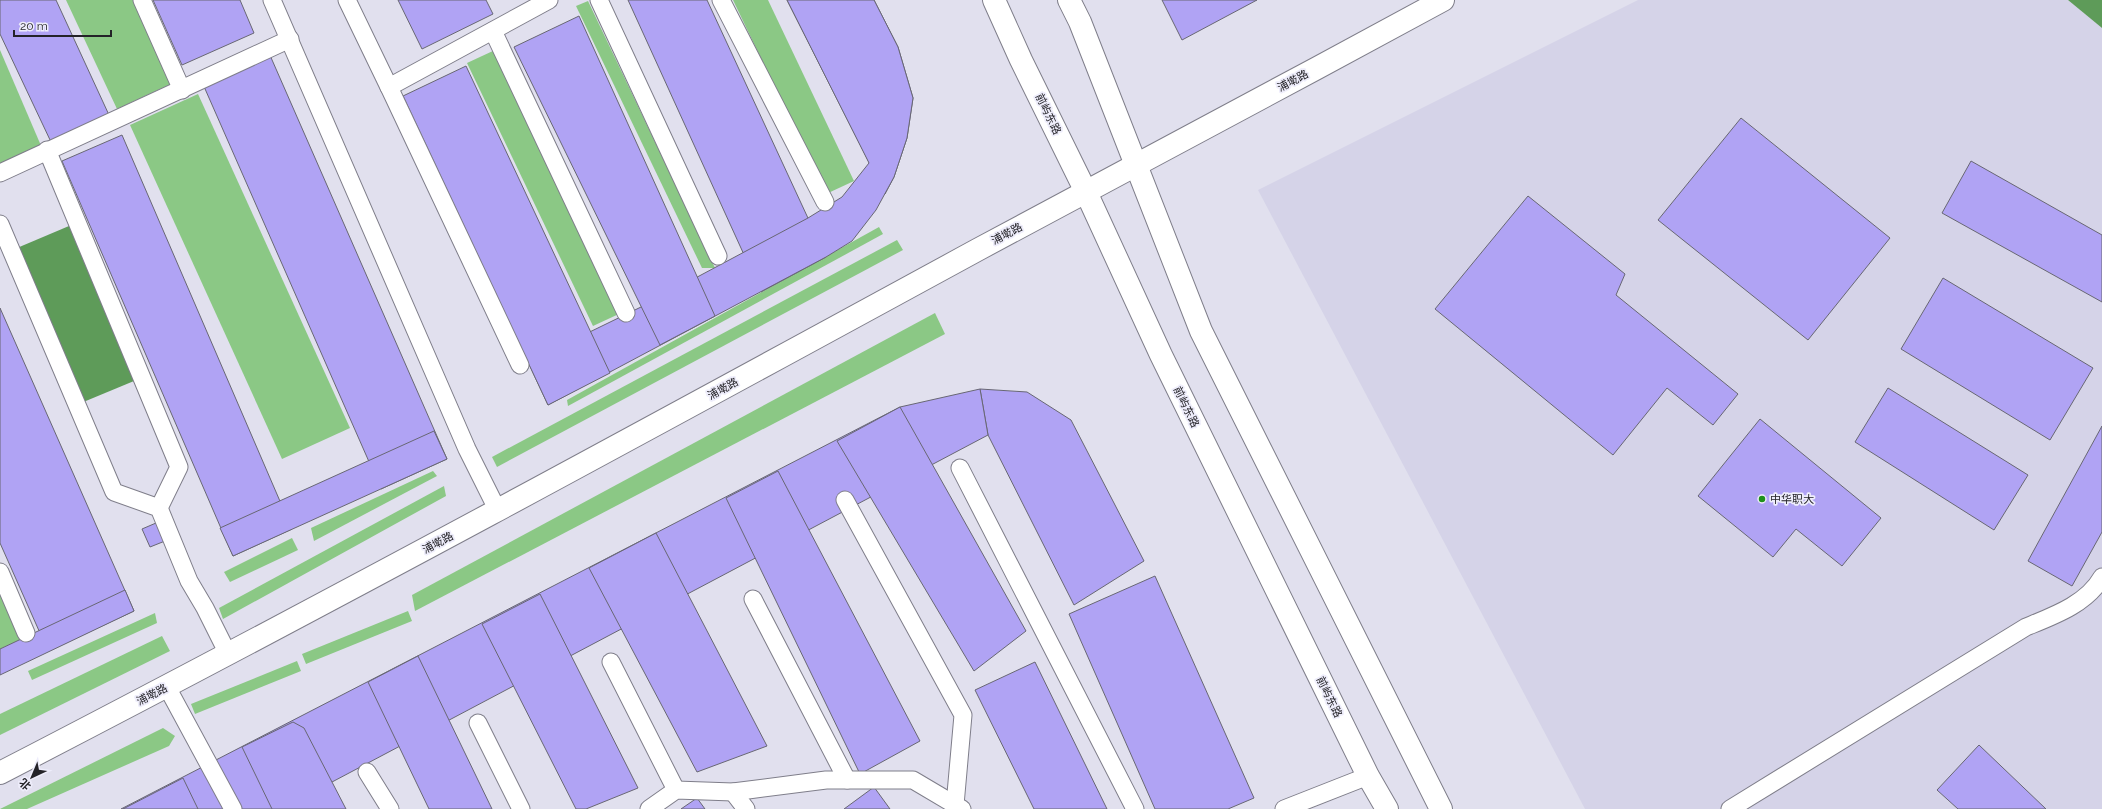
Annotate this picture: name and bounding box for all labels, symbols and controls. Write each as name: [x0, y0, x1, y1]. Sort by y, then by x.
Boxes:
scale bar: [14, 12, 111, 38]
text: 20 m: [20, 19, 48, 33]
street label: 浦墘路: [1275, 68, 1311, 94]
street label: 前屿东路: [1033, 91, 1063, 137]
street label: 浦墘路: [989, 221, 1025, 247]
street label: 浦墘路: [705, 375, 741, 403]
street label: 前屿东路: [1171, 384, 1201, 430]
place label: 中华职大: [1770, 493, 1814, 506]
marker: 中华职大: [1757, 494, 1767, 504]
street label: 浦墘路: [420, 530, 456, 556]
street label: 前屿东路: [1314, 674, 1344, 720]
street label: 浦墘路: [134, 682, 170, 708]
north arrow: [12, 757, 52, 797]
text: 北: [17, 775, 34, 792]

